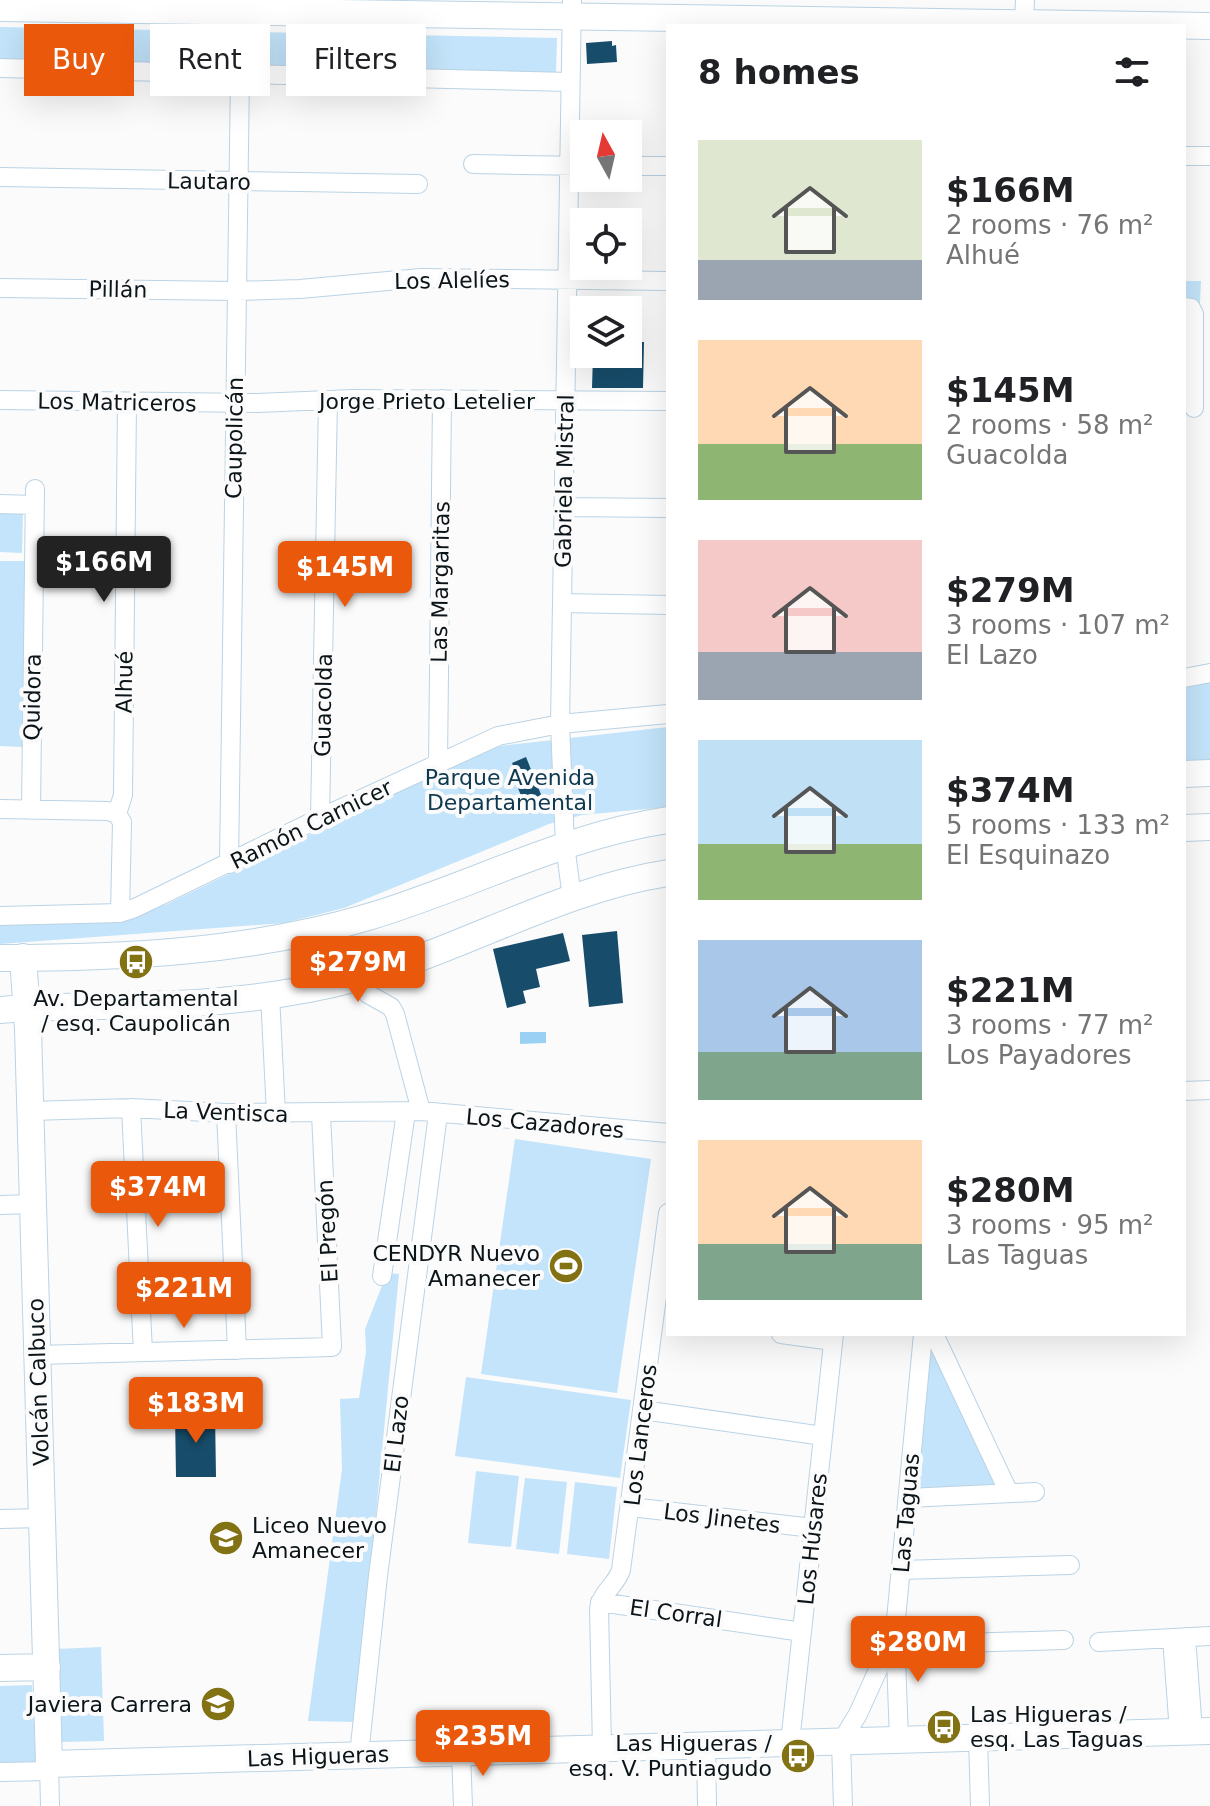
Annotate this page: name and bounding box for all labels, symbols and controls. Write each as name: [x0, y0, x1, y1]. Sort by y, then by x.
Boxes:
chip: Buy: [24, 24, 134, 96]
chip: Rent: [150, 24, 270, 96]
chip: Filters: [286, 24, 426, 96]
icon: filters: [1110, 50, 1154, 94]
text: 8 homes: [698, 52, 860, 92]
north arrow: [570, 120, 642, 192]
map controls: [570, 120, 642, 368]
street label: Lautaro: [167, 168, 251, 195]
text: $166M: [946, 170, 1074, 210]
icon: home: [762, 172, 858, 268]
button: locate: [570, 208, 642, 280]
text: 2 rooms · 76 m²: [946, 210, 1154, 240]
text: Alhué: [946, 240, 1020, 270]
street label: Los Alelíes: [394, 267, 510, 294]
street label: Pillán: [89, 276, 147, 303]
button: layers: [570, 296, 642, 368]
text: $145M: [946, 370, 1074, 410]
icon: home: [762, 372, 858, 468]
street label: Caupolicán: [221, 377, 248, 499]
street label: Los Matriceros: [37, 389, 197, 416]
street label: Jorge Prieto Letelier: [317, 389, 536, 414]
street label: Gabriela Mistral: [550, 394, 579, 568]
text: 2 rooms · 58 m²: [946, 410, 1154, 440]
text: Guacolda: [946, 440, 1068, 470]
street label: Las Margaritas: [427, 501, 454, 663]
pin: $166M: [48, 536, 160, 604]
pin: $145M: [289, 541, 401, 609]
text: $166M: [55, 547, 153, 577]
text: $145M: [296, 552, 394, 582]
text: $279M: [946, 570, 1074, 610]
icon: home: [762, 572, 858, 668]
text: 3 rooms · 107 m²: [946, 610, 1170, 640]
text: El Lazo: [946, 640, 1038, 670]
street label: Alhué: [111, 650, 138, 714]
street label: Quidora: [19, 653, 46, 741]
street label: Guacolda: [310, 653, 337, 757]
park label: Parque Avenida Departamental: [425, 765, 595, 815]
text: $374M: [946, 770, 1074, 810]
icon: home: [762, 772, 858, 868]
street label: Ramón Carnicer: [226, 774, 397, 874]
text: 5 rooms · 133 m²: [946, 810, 1170, 840]
text: El Esquinazo: [946, 840, 1110, 870]
pin: $279M: [302, 936, 414, 1004]
bus stop icon: Av. Departamental / esq. Caupolicán: [117, 943, 155, 981]
text: $279M: [309, 947, 407, 977]
text: $221M: [946, 970, 1074, 1010]
icon: home: [762, 972, 858, 1068]
place label: Av. Departamental / esq. Caupolicán: [33, 986, 239, 1036]
text: 3 rooms · 77 m²: [946, 1010, 1154, 1040]
text: Los Payadores: [946, 1040, 1132, 1070]
street label: La Ventisca: [163, 1098, 289, 1127]
street label: Los Cazadores: [465, 1104, 625, 1143]
pin: $374M: [102, 1161, 214, 1229]
text: $280M: [946, 1170, 1074, 1210]
text: $374M: [109, 1172, 207, 1202]
icon: home: [762, 1172, 858, 1268]
street label: El Pregón: [312, 1179, 343, 1283]
text: 3 rooms · 95 m²: [946, 1210, 1154, 1240]
text: Las Taguas: [946, 1240, 1088, 1270]
place label: CENDYR Nuevo Amanecer: [372, 1241, 541, 1291]
sports icon: CENDYR Nuevo Amanecer: [547, 1247, 585, 1285]
pin: $221M: [128, 1262, 240, 1330]
text: $221M: [135, 1273, 233, 1303]
street label: Volcán Calbuco: [23, 1298, 54, 1466]
street label: Los Lanceros: [619, 1363, 662, 1507]
pin: $183M: [140, 1377, 252, 1445]
text: $183M: [147, 1388, 245, 1418]
street label: El Lazo: [379, 1394, 414, 1474]
street label: Las Taguas: [889, 1452, 924, 1574]
street label: Los Húsares: [793, 1472, 832, 1606]
street label: Los Jinetes: [662, 1499, 782, 1538]
place label: Liceo Nuevo Amanecer: [252, 1513, 387, 1563]
school or university icon: Liceo Nuevo Amanecer: [207, 1519, 245, 1557]
street label: El Corral: [628, 1595, 724, 1632]
pin: $280M: [862, 1616, 974, 1684]
text: $280M: [869, 1627, 967, 1657]
school or university icon: Javiera Carrera: [199, 1685, 237, 1723]
place label: Javiera Carrera: [26, 1692, 192, 1717]
place label: Las Higueras / esq. Las Taguas: [970, 1702, 1143, 1752]
bus stop icon: Las Higueras / esq. Las Taguas: [925, 1708, 963, 1746]
pin: $235M: [427, 1710, 539, 1778]
text: $235M: [434, 1721, 532, 1751]
place label: Las Higueras / esq. V. Puntiagudo: [569, 1731, 773, 1781]
bus stop icon: Las Higueras / esq. V. Puntiagudo: [779, 1737, 817, 1775]
street label: Las Higueras: [246, 1742, 390, 1771]

